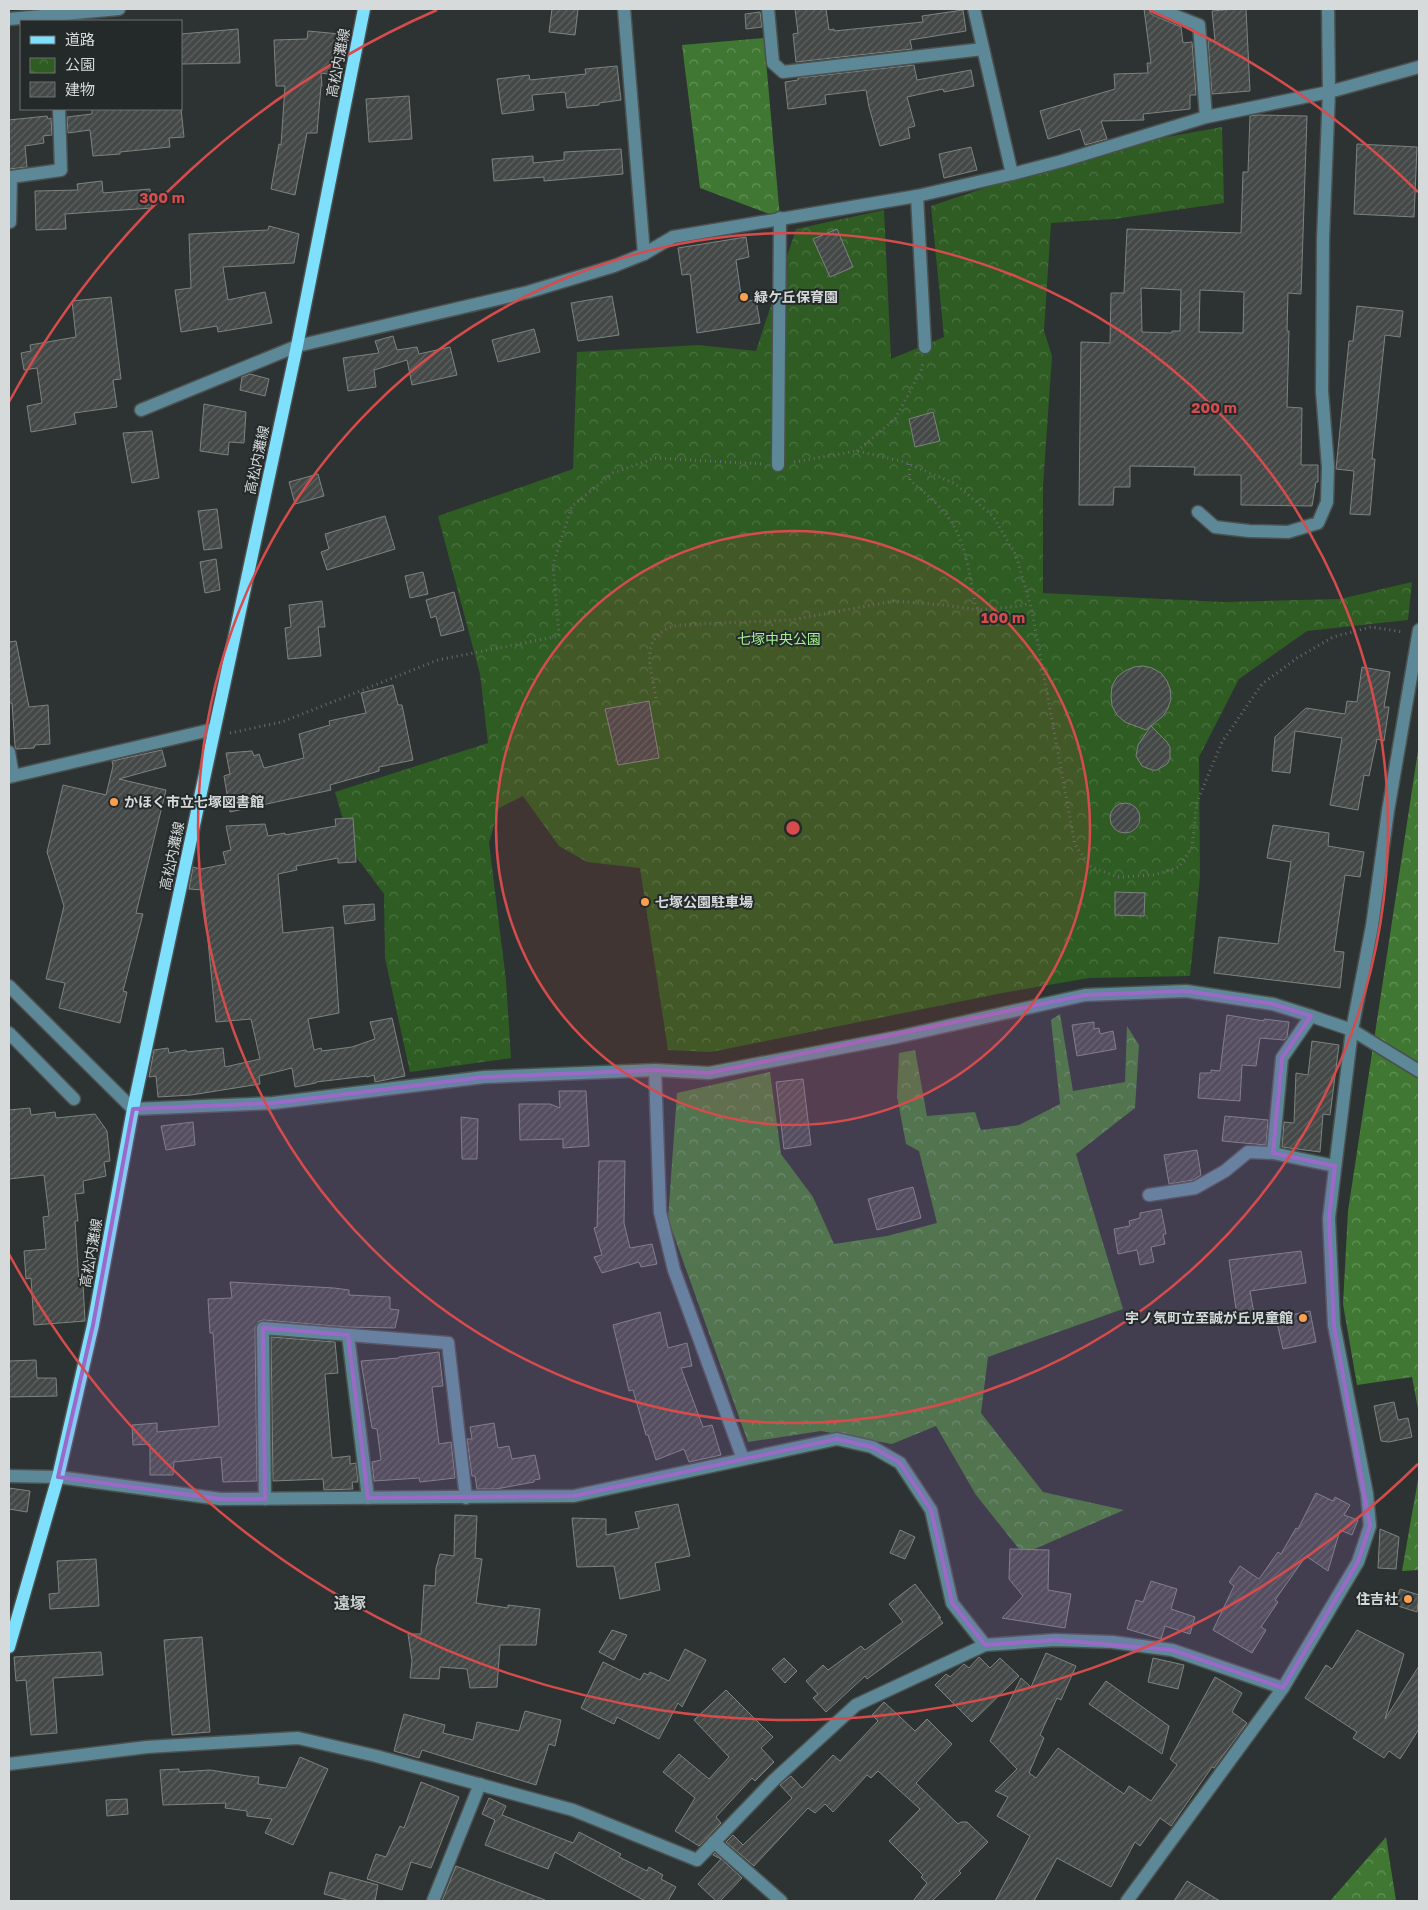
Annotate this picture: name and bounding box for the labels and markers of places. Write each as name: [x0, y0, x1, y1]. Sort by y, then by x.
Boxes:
place label: 緑ケ丘保育園: [754, 288, 838, 305]
marker: 緑ケ丘保育園: [738, 291, 750, 303]
place label: かほく市立七塚図書館: [124, 793, 264, 810]
marker: かほく市立七塚図書館: [108, 796, 120, 808]
centre of rings: [784, 819, 802, 837]
place label: 七塚公園駐車場: [655, 893, 753, 910]
marker: 七塚公園駐車場: [639, 896, 651, 908]
place label: 宇ノ気町立至誠が丘児童館: [1125, 1309, 1293, 1326]
marker: 宇ノ気町立至誠が丘児童館: [1297, 1312, 1309, 1324]
place label: 住吉社: [1356, 1590, 1398, 1607]
marker: 住吉社: [1402, 1593, 1414, 1605]

